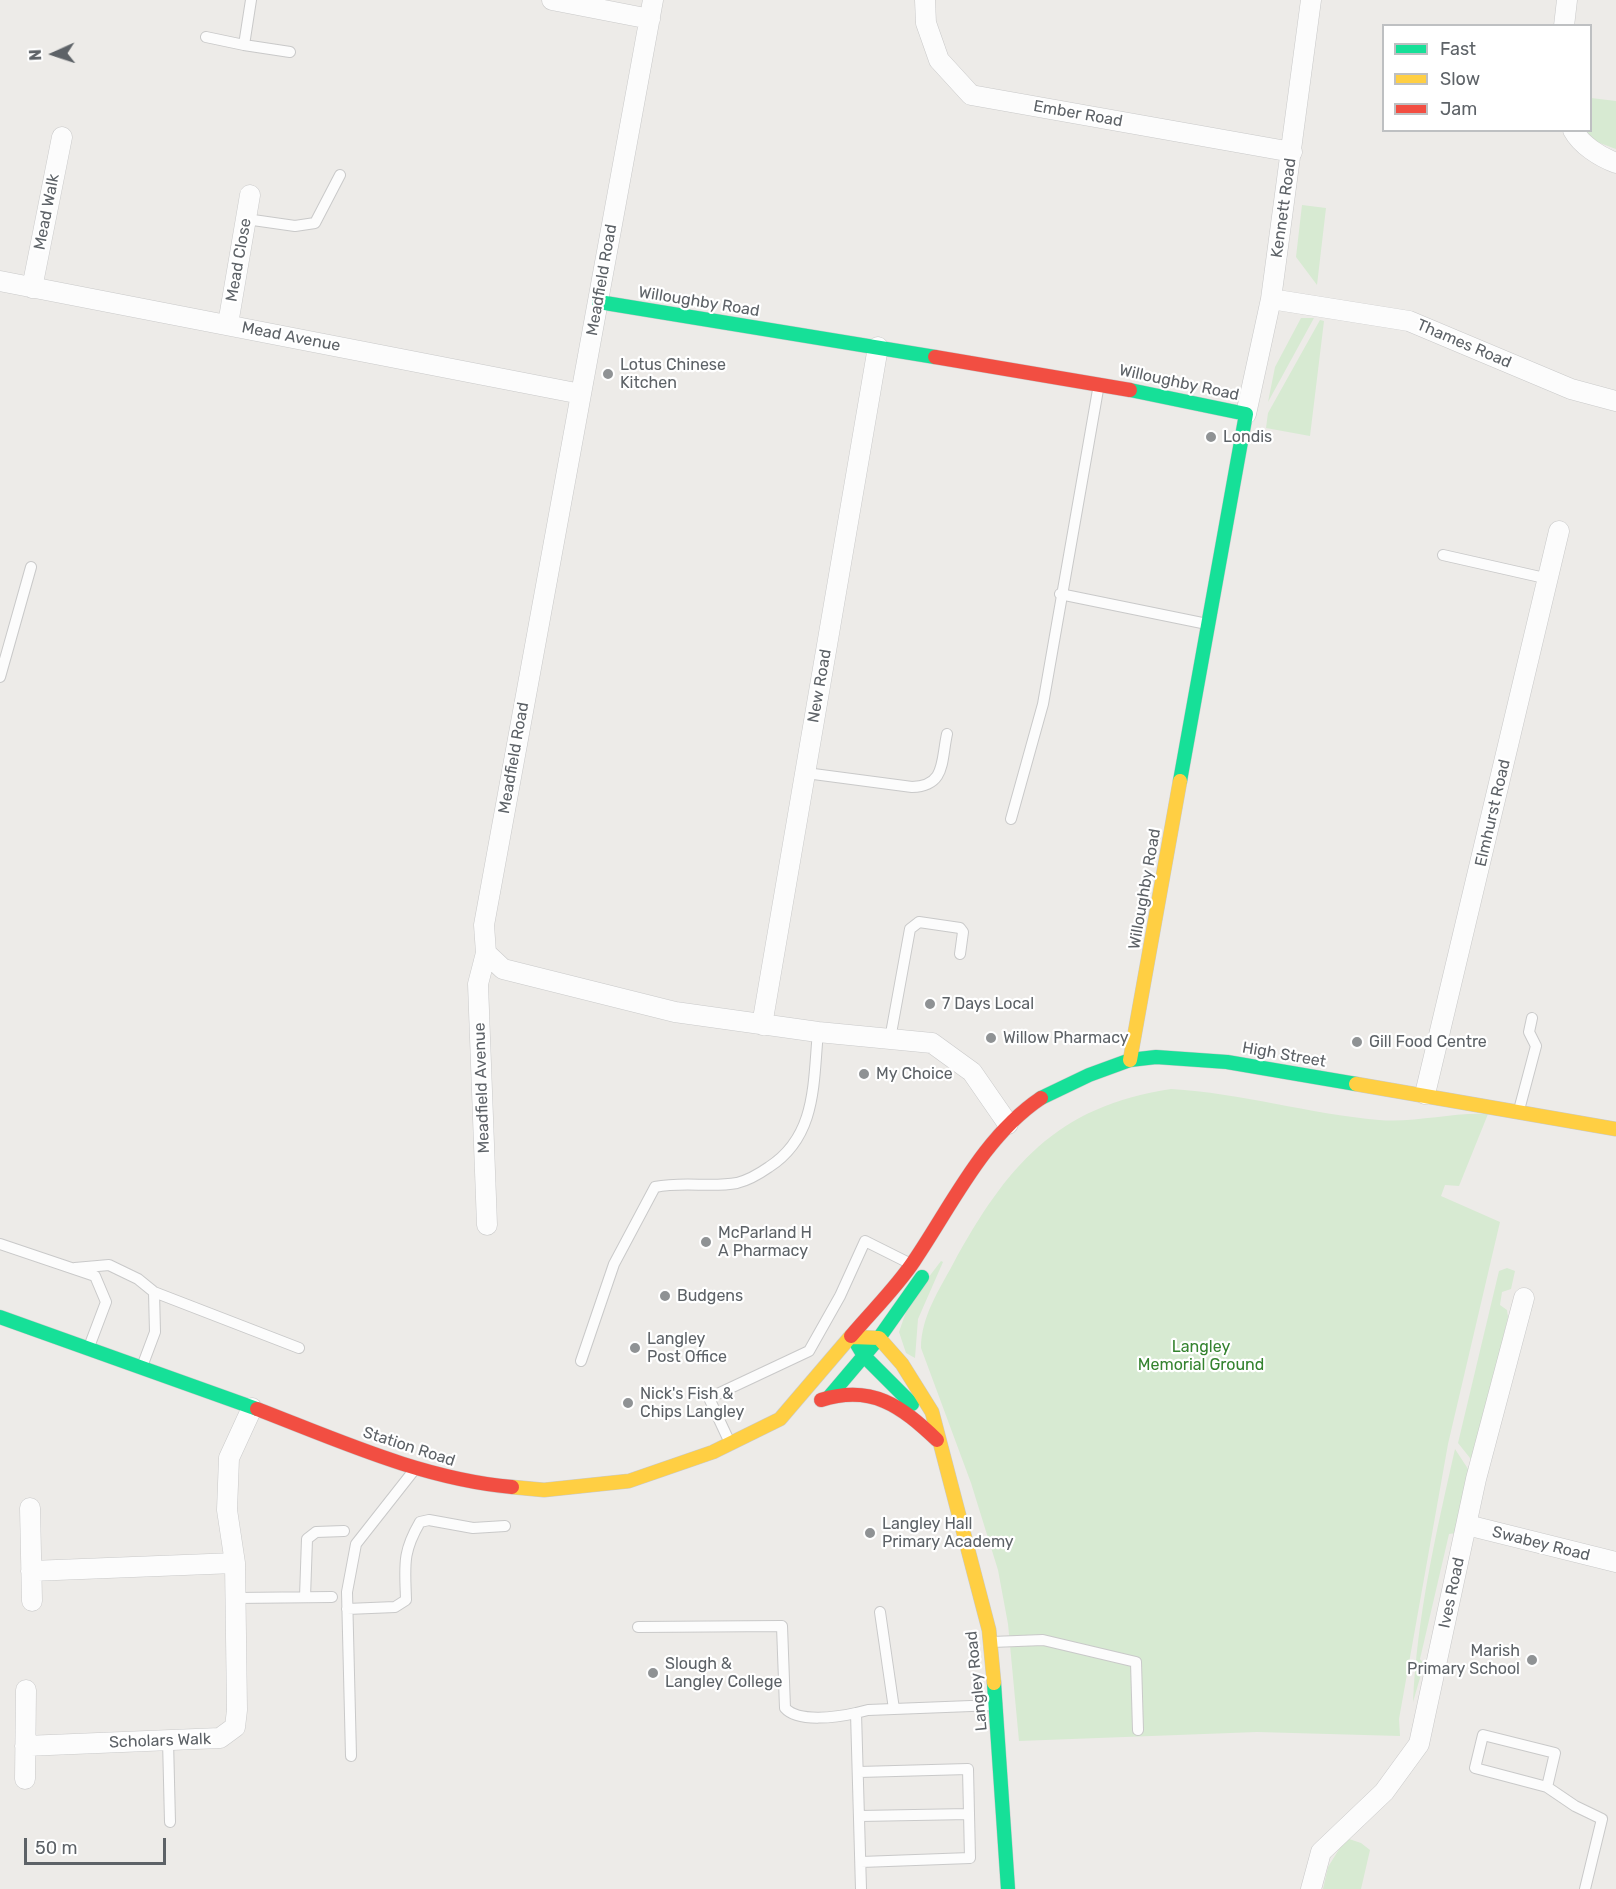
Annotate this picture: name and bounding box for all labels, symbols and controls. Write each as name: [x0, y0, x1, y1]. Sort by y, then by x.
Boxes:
north arrow: [24, 24, 84, 84]
legend: [1382, 24, 1592, 132]
text: Fast: [1440, 38, 1476, 60]
text: N: [26, 49, 45, 61]
text: Slow: [1440, 68, 1480, 90]
street label: Ember Road: [1032, 97, 1124, 131]
text: Jam: [1440, 98, 1477, 120]
street label: Kennett Road: [1267, 157, 1301, 259]
street label: Mead Walk: [30, 172, 64, 252]
street label: Mead Close: [222, 217, 256, 303]
street label: Meadfield Road: [583, 223, 621, 337]
street label: Willoughby Road: [637, 283, 761, 321]
street label: Thames Road: [1414, 315, 1514, 373]
street label: Mead Avenue: [240, 318, 342, 356]
place label: Lotus Chinese Kitchen: [620, 355, 726, 393]
street label: Willoughby Road: [1117, 361, 1241, 405]
marker: Lotus Chinese Kitchen: [601, 367, 615, 381]
place label: Londis: [1223, 427, 1272, 447]
marker: Londis: [1204, 430, 1218, 444]
street label: New Road: [804, 648, 836, 724]
street label: Meadfield Road: [495, 701, 533, 815]
street label: Elmhurst Road: [1471, 757, 1515, 869]
street label: Willoughby Road: [1125, 827, 1165, 951]
place label: 7 Days Local: [942, 994, 1034, 1014]
marker: 7 Days Local: [923, 997, 937, 1011]
street label: Meadfield Avenue: [470, 1022, 494, 1154]
place label: Willow Pharmacy: [1003, 1028, 1129, 1048]
marker: Willow Pharmacy: [984, 1031, 998, 1045]
place label: Gill Food Centre: [1369, 1032, 1487, 1052]
marker: Gill Food Centre: [1350, 1035, 1364, 1049]
street label: High Street: [1241, 1038, 1327, 1072]
place label: My Choice: [876, 1064, 953, 1084]
marker: My Choice: [857, 1067, 871, 1081]
place label: McParland H A Pharmacy: [718, 1223, 812, 1261]
marker: McParland H A Pharmacy: [699, 1235, 713, 1249]
place label: Budgens: [677, 1286, 743, 1306]
marker: Budgens: [658, 1289, 672, 1303]
place label: Langley Post Office: [647, 1329, 727, 1367]
park label: Langley Memorial Ground: [1138, 1337, 1264, 1375]
marker: Langley Post Office: [628, 1341, 642, 1355]
place label: Nick's Fish & Chips Langley: [640, 1384, 744, 1422]
marker: Nick's Fish & Chips Langley: [621, 1396, 635, 1410]
street label: Station Road: [360, 1423, 458, 1471]
place label: Langley Hall Primary Academy: [882, 1514, 1014, 1552]
street label: Swabey Road: [1490, 1523, 1592, 1565]
marker: Langley Hall Primary Academy: [863, 1526, 877, 1540]
street label: Ives Road: [1435, 1556, 1469, 1630]
street label: Langley Road: [962, 1630, 992, 1732]
place label: Marish Primary School: [1407, 1641, 1520, 1679]
marker: Marish Primary School: [1525, 1653, 1539, 1667]
place label: Slough & Langley College: [665, 1654, 782, 1692]
marker: Slough & Langley College: [646, 1666, 660, 1680]
street label: Scholars Walk: [109, 1730, 211, 1752]
scale bar: [27, 1826, 170, 1864]
text: 50 m: [35, 1837, 78, 1859]

